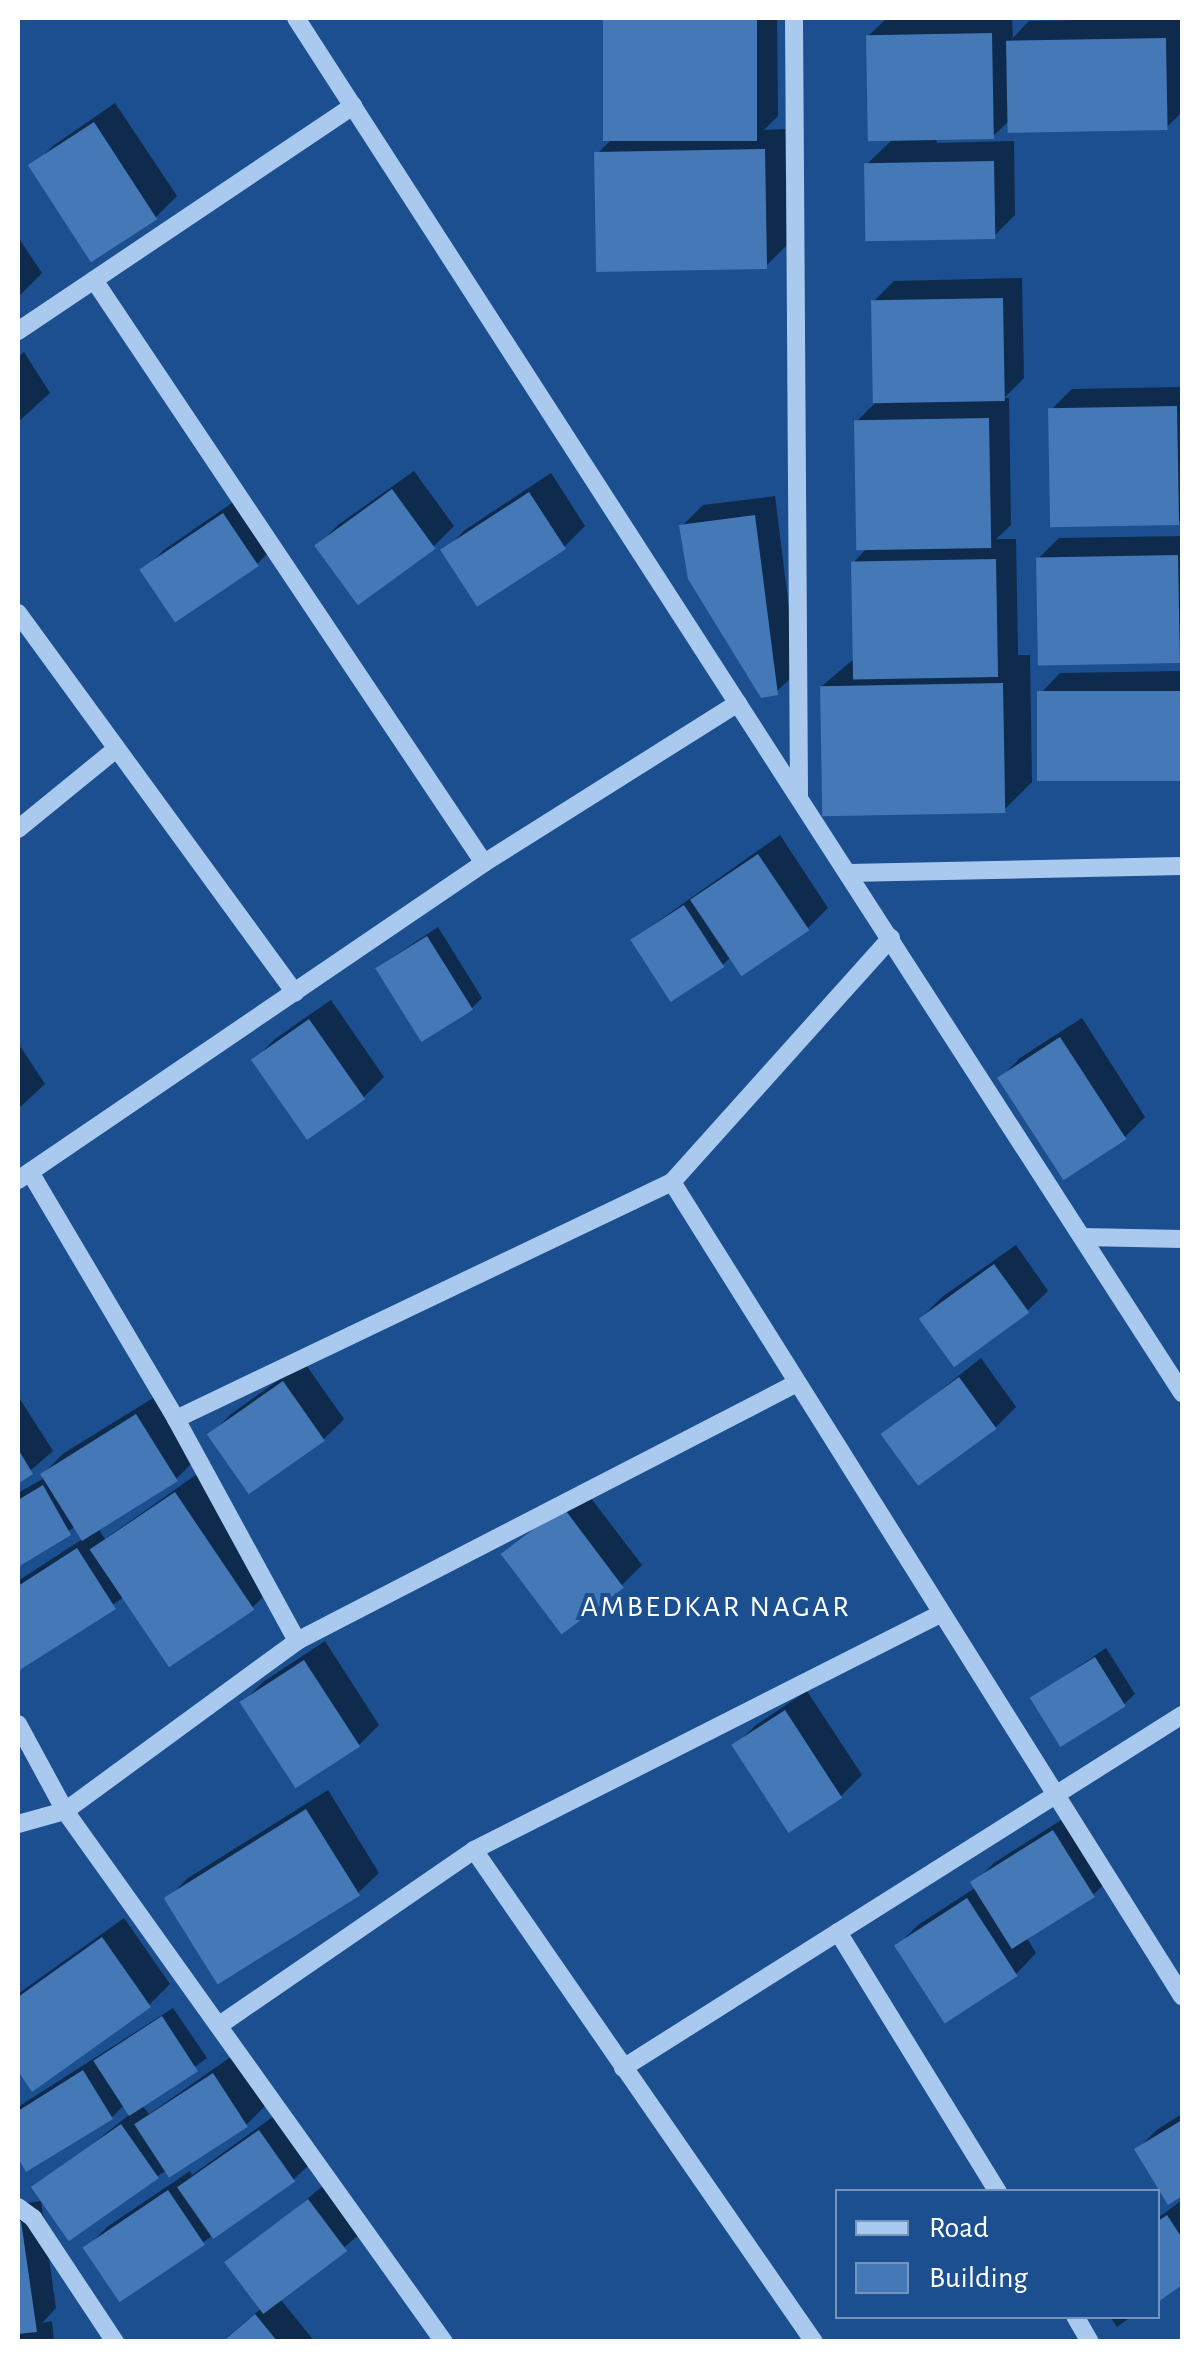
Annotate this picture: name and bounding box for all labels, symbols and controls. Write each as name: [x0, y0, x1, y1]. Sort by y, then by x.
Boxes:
district label: AMBEDKAR NAGAR: [581, 1589, 851, 1625]
legend: [835, 2189, 1160, 2319]
text: Road: [929, 2213, 989, 2243]
text: Building: [929, 2263, 1028, 2293]

